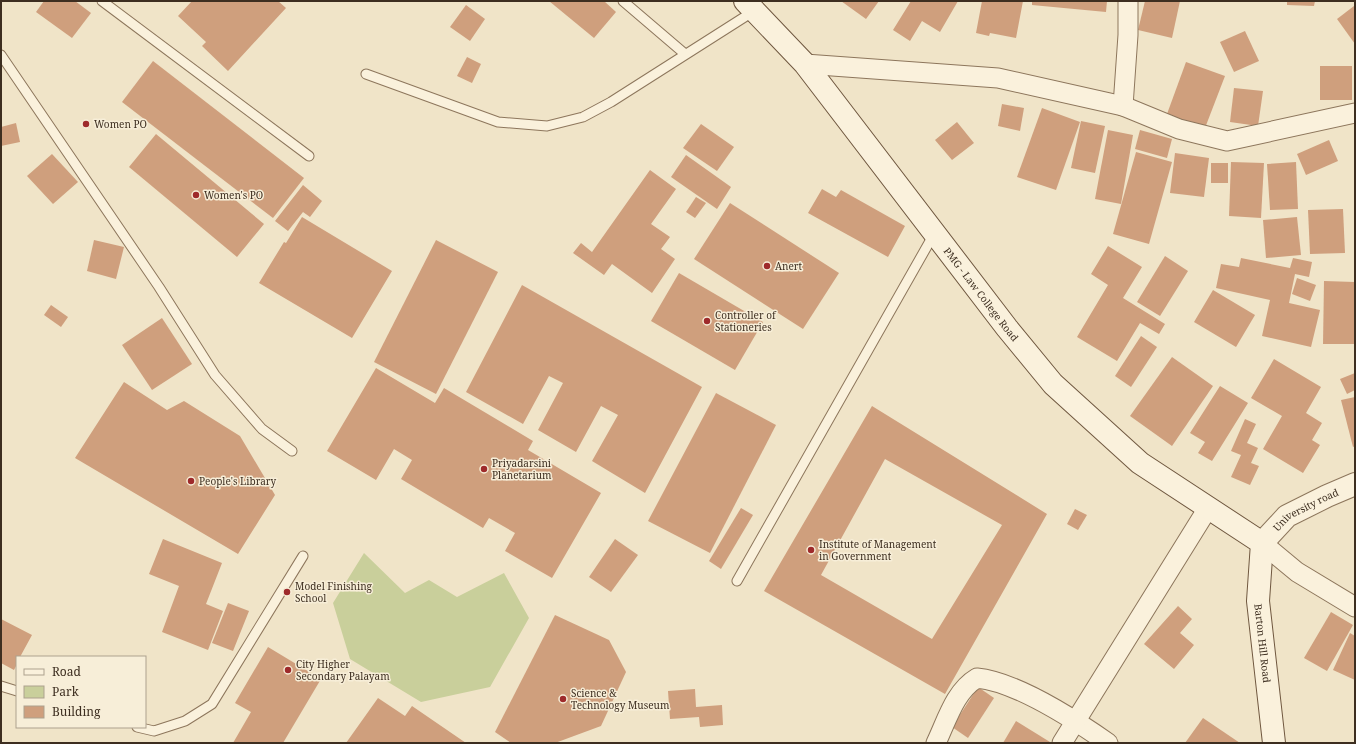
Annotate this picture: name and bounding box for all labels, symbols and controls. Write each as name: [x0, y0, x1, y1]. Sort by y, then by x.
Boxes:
place label: Women PO: [94, 117, 147, 131]
marker: Women PO: [81, 119, 91, 129]
place label: Women's PO: [204, 188, 263, 202]
marker: Women's PO: [191, 190, 201, 200]
street label: PMG - Law College Road: [941, 244, 1022, 344]
place label: Anert: [775, 259, 803, 273]
marker: Anert: [762, 261, 772, 271]
place label: Controller of Stationeries: [715, 308, 777, 334]
marker: Controller of Stationeries: [702, 316, 712, 326]
place label: Priyadarsini Planetarium: [492, 456, 552, 482]
marker: Priyadarsini Planetarium: [479, 464, 489, 474]
place label: People's Library: [199, 474, 276, 488]
marker: People's Library: [186, 476, 196, 486]
street label: University road: [1270, 485, 1341, 534]
place label: Institute of Management in Government: [819, 537, 937, 563]
marker: Institute of Management in Government: [806, 545, 816, 555]
place label: Model Finishing School: [295, 579, 373, 605]
marker: Model Finishing School: [282, 587, 292, 597]
street label: Barton Hill Road: [1251, 603, 1274, 684]
legend: [16, 656, 146, 728]
place label: City Higher Secondary Palayam: [296, 657, 390, 683]
text: Road: [52, 663, 82, 680]
marker: City Higher Secondary Palayam: [283, 665, 293, 675]
text: Park: [52, 683, 80, 700]
place label: Science & Technology Museum: [571, 686, 670, 712]
marker: Science & Technology Museum: [558, 694, 568, 704]
text: Building: [52, 703, 101, 720]

